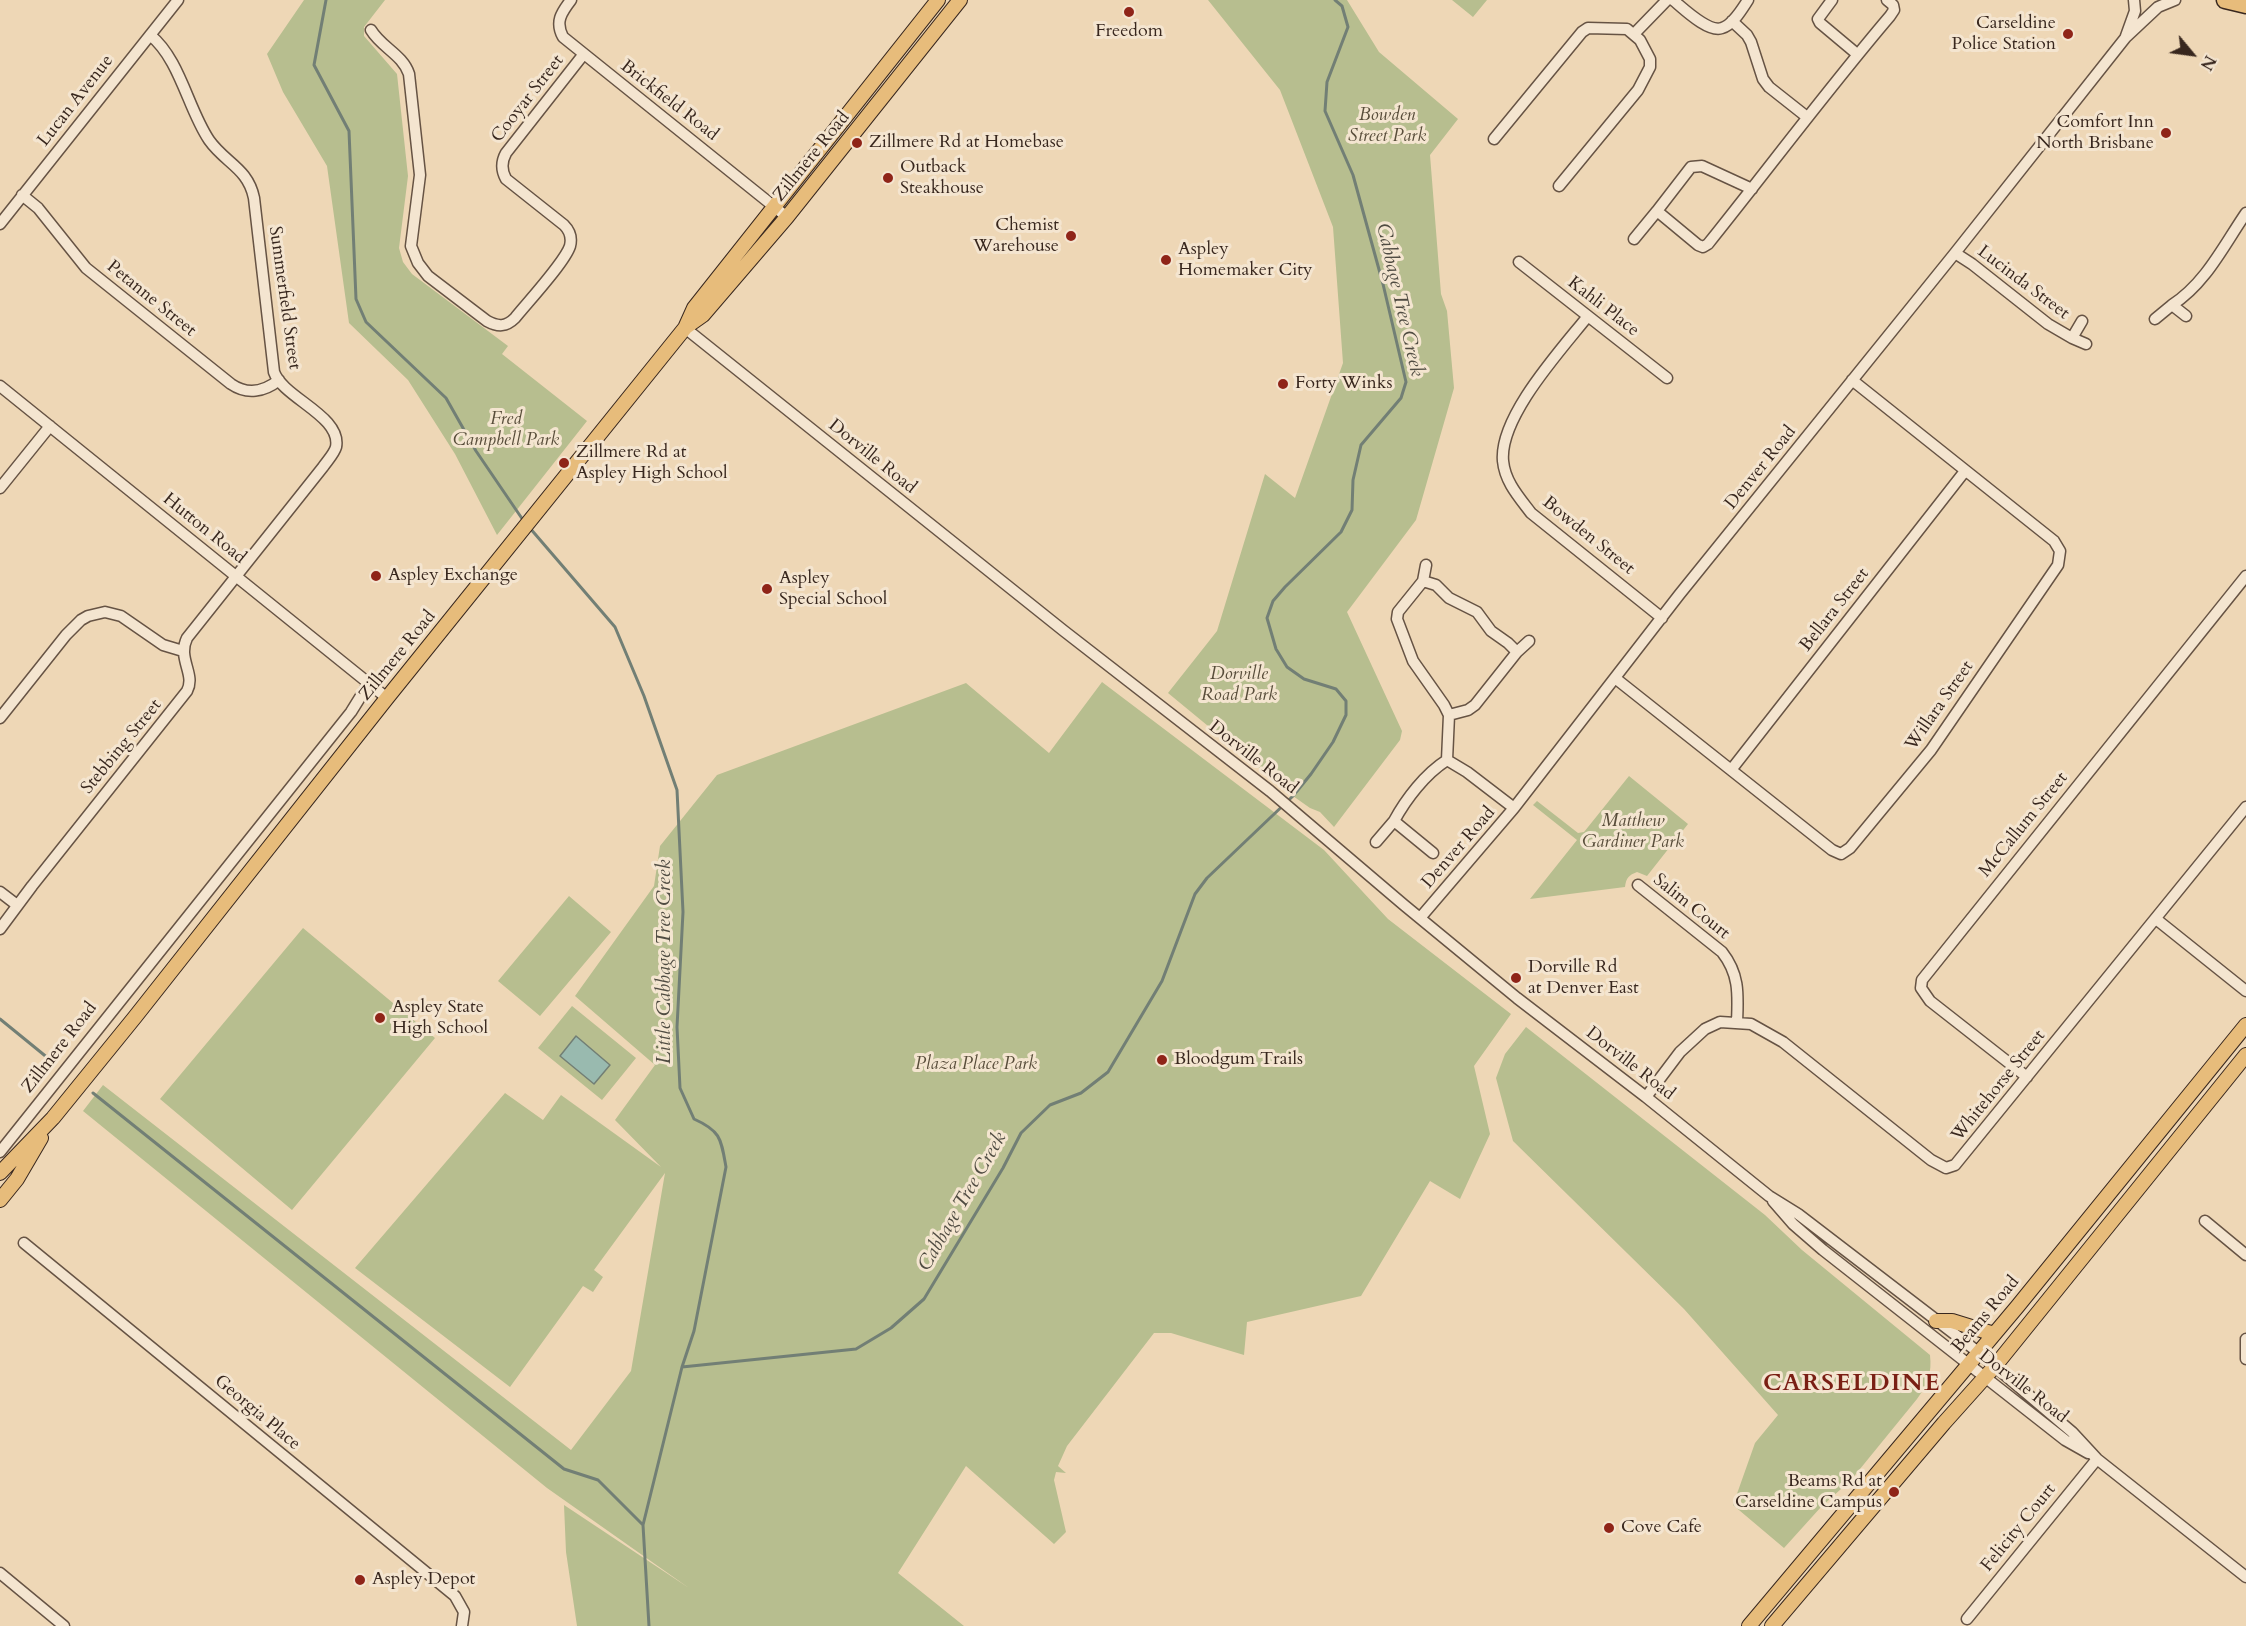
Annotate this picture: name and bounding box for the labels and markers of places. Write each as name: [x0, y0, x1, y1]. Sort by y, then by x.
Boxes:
marker: Freedom: [1122, 5, 1136, 19]
place label: Carseldine Police Station: [1952, 13, 2056, 56]
place label: Freedom: [1095, 21, 1163, 43]
marker: Carseldine Police Station: [2061, 27, 2075, 41]
place label: Comfort Inn North Brisbane: [2036, 112, 2154, 154]
marker: Comfort Inn North Brisbane: [2159, 126, 2173, 140]
place label: Zillmere Rd at Homebase: [869, 132, 1064, 154]
marker: Zillmere Rd at Homebase: [850, 136, 864, 150]
place label: Outback Steakhouse: [900, 157, 984, 200]
marker: Outback Steakhouse: [881, 171, 895, 185]
place label: Chemist Warehouse: [973, 215, 1059, 258]
marker: Chemist Warehouse: [1064, 229, 1078, 243]
place label: Aspley Homemaker City: [1178, 239, 1312, 282]
marker: Aspley Homemaker City: [1159, 253, 1173, 267]
place label: Forty Winks: [1295, 373, 1392, 395]
marker: Forty Winks: [1276, 377, 1290, 391]
place label: Zillmere Rd at Aspley High School: [576, 442, 728, 484]
marker: Zillmere Rd at Aspley High School: [557, 456, 571, 470]
place label: Aspley Exchange: [388, 565, 518, 587]
place label: Aspley Special School: [779, 568, 887, 610]
marker: Aspley Exchange: [369, 569, 383, 583]
marker: Aspley Special School: [760, 582, 774, 596]
place label: Dorville Rd at Denver East: [1528, 957, 1639, 1000]
marker: Dorville Rd at Denver East: [1509, 971, 1523, 985]
place label: Aspley State High School: [392, 997, 488, 1040]
marker: Aspley State High School: [373, 1011, 387, 1025]
place label: Bloodgum Trails: [1174, 1049, 1303, 1071]
marker: Bloodgum Trails: [1155, 1053, 1169, 1067]
place label: Beams Rd at Carseldine Campus: [1735, 1471, 1882, 1514]
marker: Beams Rd at Carseldine Campus: [1887, 1485, 1901, 1499]
place label: Cove Cafe: [1621, 1517, 1702, 1539]
marker: Cove Cafe: [1602, 1521, 1616, 1535]
place label: Aspley Depot: [372, 1569, 475, 1591]
marker: Aspley Depot: [353, 1573, 367, 1587]

